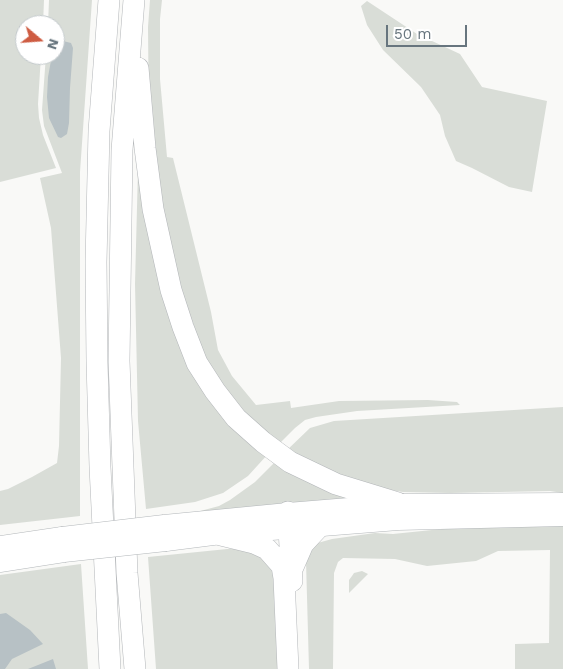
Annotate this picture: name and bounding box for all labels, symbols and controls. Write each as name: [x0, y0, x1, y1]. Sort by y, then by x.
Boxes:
north arrow: [15, 15, 65, 65]
scale bar: [388, 15, 469, 47]
text: 50 m: [394, 25, 431, 43]
text: N: [44, 37, 63, 52]

